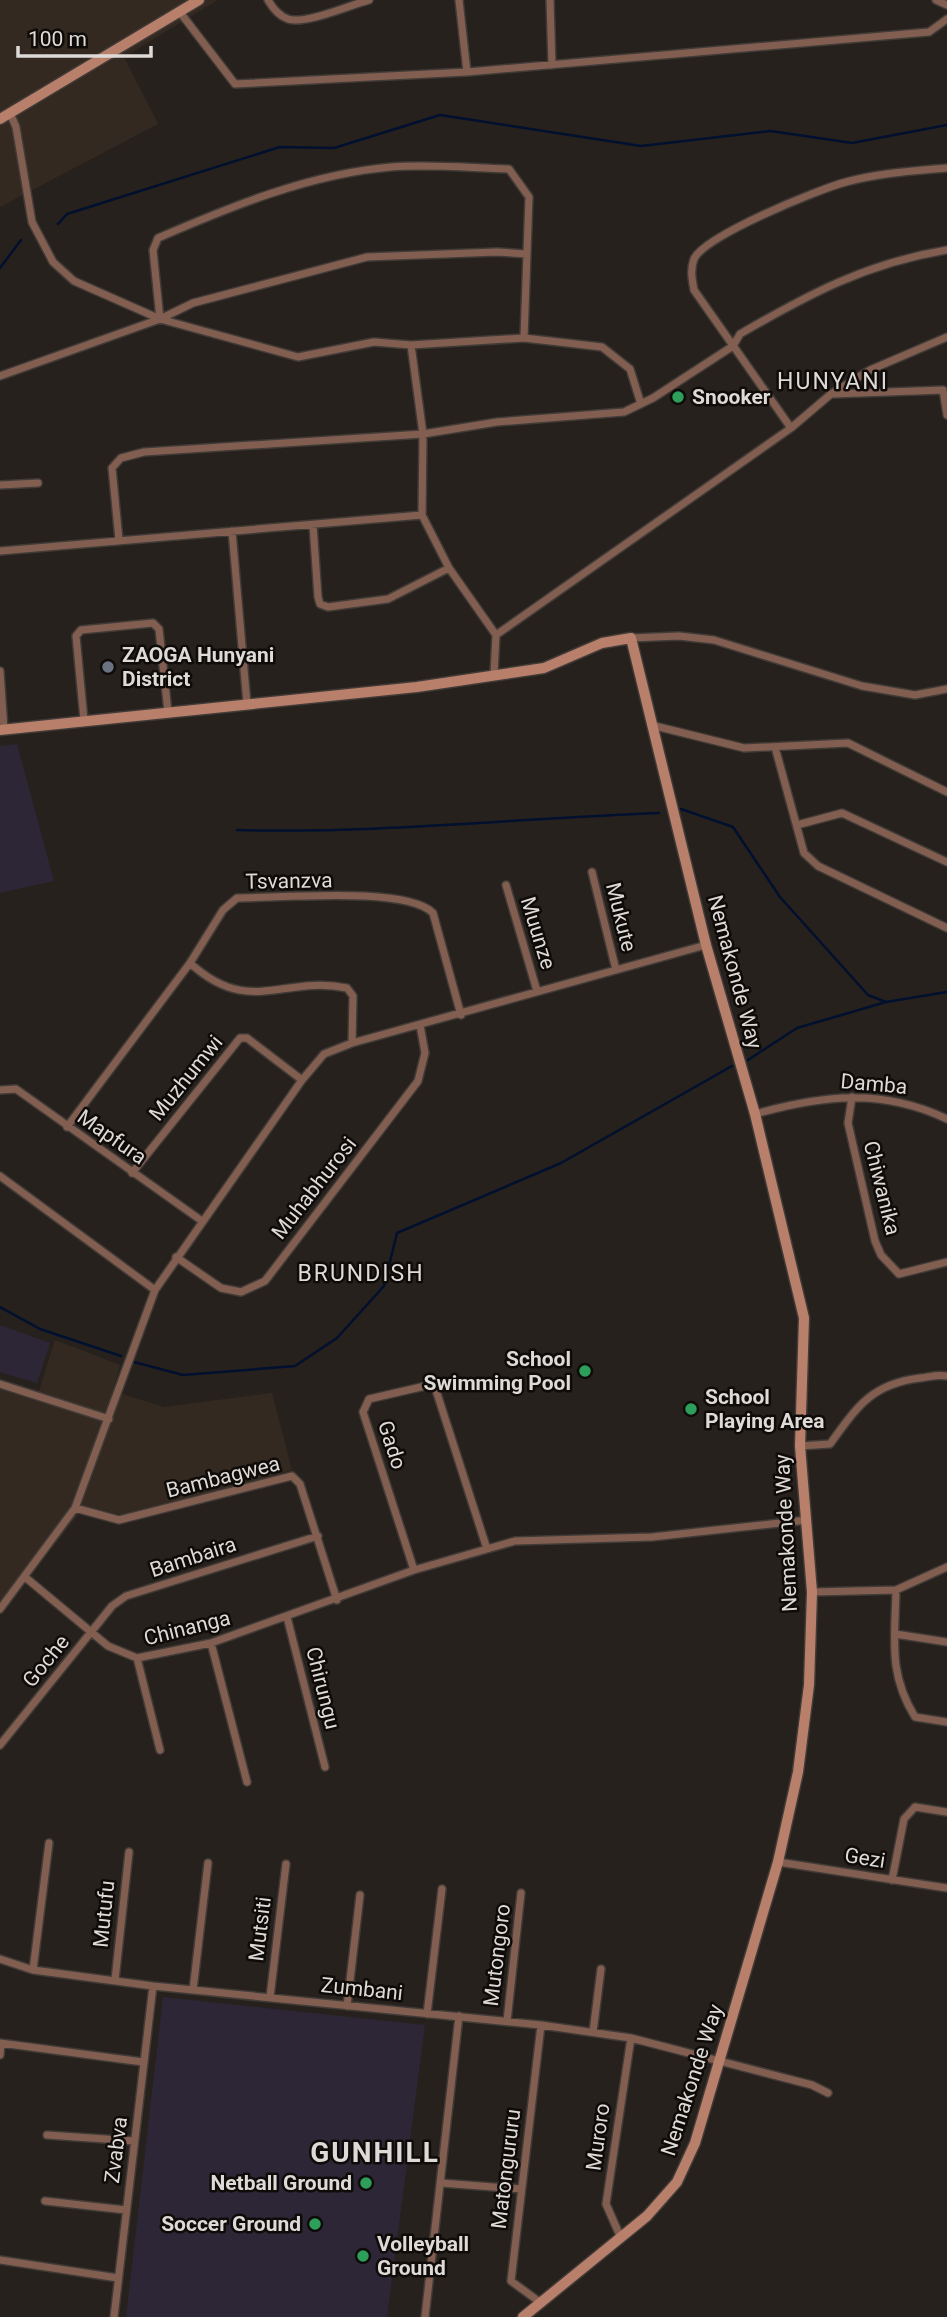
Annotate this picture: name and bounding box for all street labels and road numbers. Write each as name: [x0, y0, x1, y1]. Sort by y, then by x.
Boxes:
street label: Tsvanzva: [245, 868, 333, 894]
street label: Mukute: [601, 880, 641, 954]
street label: Nemakonde Way: [703, 893, 767, 1051]
street label: Muunze: [516, 894, 560, 972]
street label: Muzhumwi: [144, 1031, 228, 1125]
street label: Damba: [840, 1069, 908, 1099]
street label: Mapfura: [73, 1105, 151, 1169]
street label: Muhabhurosi: [267, 1132, 361, 1244]
street label: Chiwanika: [859, 1138, 905, 1238]
street label: Gado: [373, 1418, 411, 1472]
street label: Bambagwea: [164, 1451, 282, 1503]
street label: Nemakonde Way: [770, 1453, 802, 1612]
street label: Bambaira: [147, 1532, 239, 1582]
street label: Chinanga: [141, 1606, 233, 1650]
street label: Goche: [18, 1630, 74, 1692]
street label: Chirungu: [301, 1644, 345, 1732]
street label: Gezi: [843, 1843, 887, 1873]
street label: Mutufu: [89, 1879, 119, 1949]
street label: Mutsiti: [244, 1895, 276, 1963]
street label: Mutongoro: [479, 1902, 515, 2007]
street label: Zumbani: [320, 1973, 404, 2005]
street label: Nemakonde Way: [656, 2001, 728, 2159]
street label: Muroro: [581, 2102, 615, 2172]
street label: Matongururu: [487, 2108, 525, 2230]
street label: Zvabva: [100, 2115, 132, 2185]

